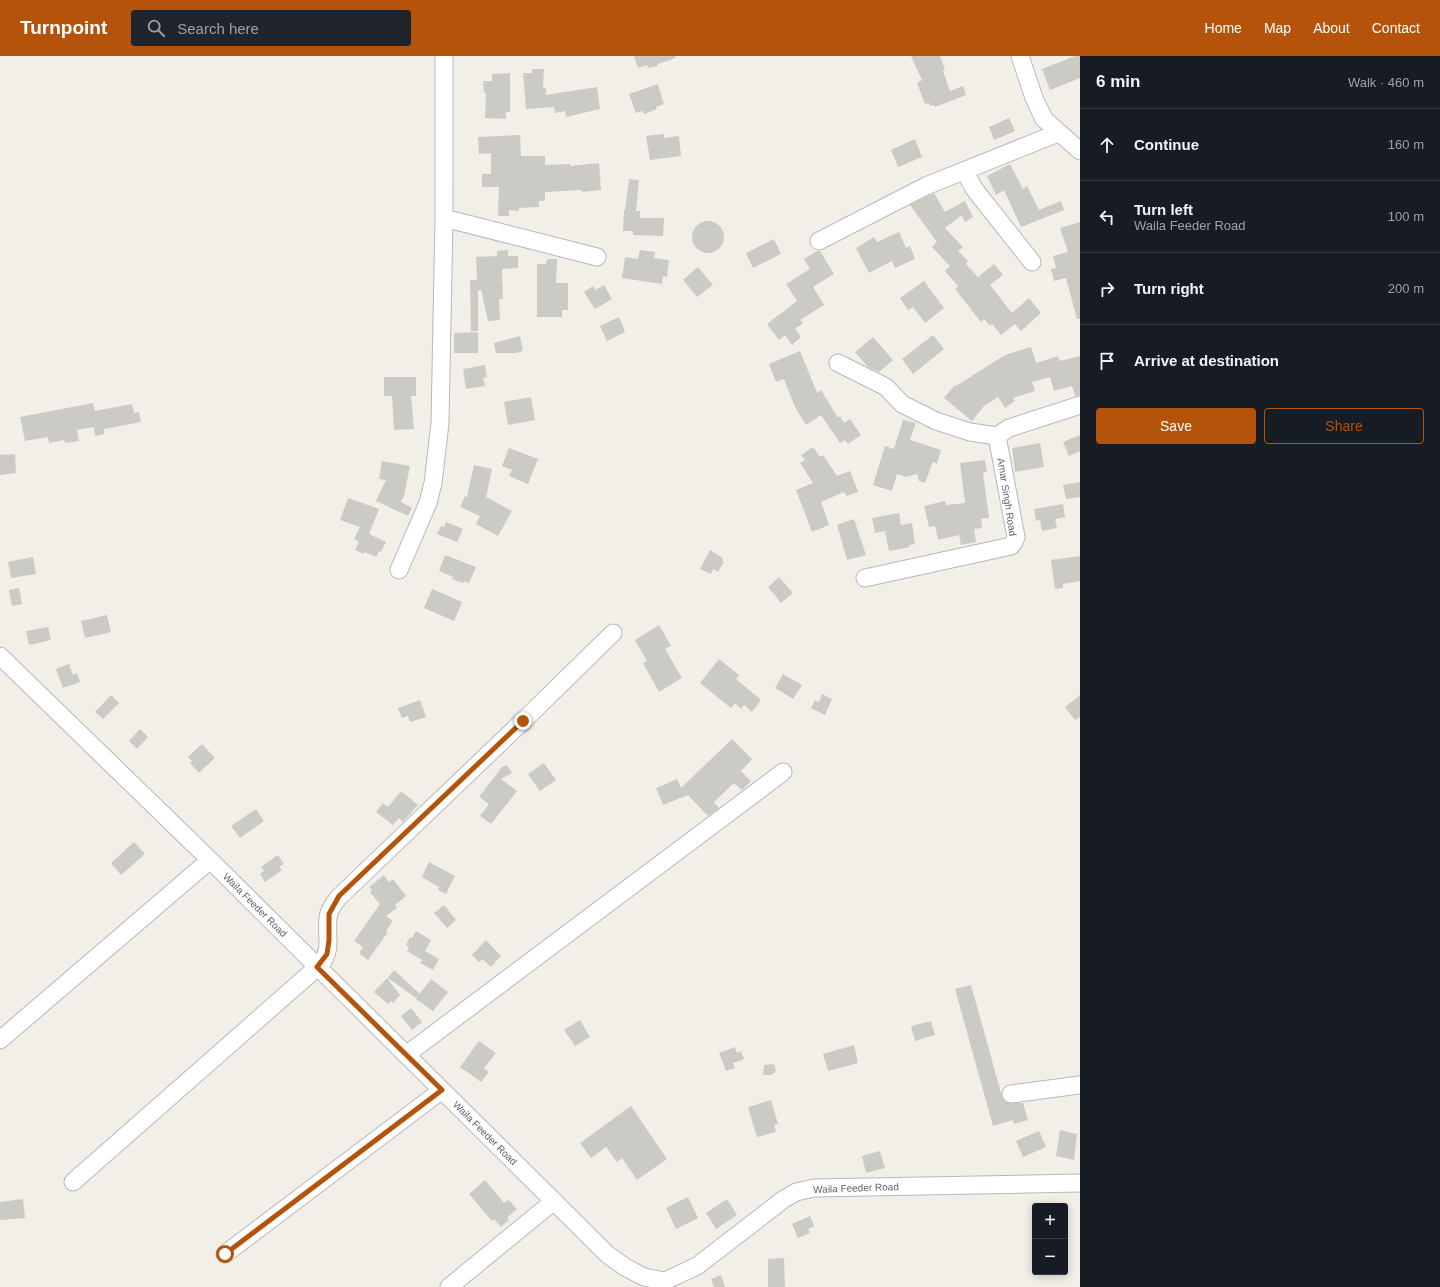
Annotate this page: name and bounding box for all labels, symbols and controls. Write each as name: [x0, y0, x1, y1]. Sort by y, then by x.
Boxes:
search box: [131, 10, 411, 46]
text: Turnpoint: [20, 17, 107, 38]
icon: search: [145, 17, 167, 39]
text: Search here: [177, 20, 259, 37]
text: Home: [1205, 20, 1242, 36]
text: Map: [1264, 20, 1291, 36]
text: About: [1313, 20, 1350, 36]
text: Contact: [1372, 20, 1420, 36]
text: 6 min: [1096, 72, 1140, 91]
text: Walk · 460 m: [1348, 75, 1424, 90]
icon: ahead: [1096, 134, 1118, 156]
text: Continue: [1134, 136, 1199, 153]
text: 160 m: [1388, 137, 1424, 152]
text: Turn left: [1134, 201, 1193, 218]
icon: left: [1096, 206, 1118, 228]
text: 100 m: [1388, 209, 1424, 224]
text: Waila Feeder Road: [1134, 218, 1246, 233]
icon: right: [1096, 278, 1118, 300]
text: Turn right: [1134, 280, 1204, 297]
text: 200 m: [1388, 281, 1424, 296]
icon: arrive: [1096, 350, 1118, 372]
text: Arrive at destination: [1134, 352, 1279, 369]
button: Save: [1096, 408, 1256, 444]
button: Share: [1264, 408, 1424, 444]
street label: Amar Singh Road: [995, 457, 1019, 537]
route end: [514, 712, 532, 730]
street label: Waila Feeder Road: [221, 871, 289, 939]
street label: Waila Feeder Road: [451, 1099, 519, 1167]
street label: Waila Feeder Road: [813, 1181, 899, 1195]
map controls: [1032, 1203, 1068, 1275]
button: +: [1032, 1203, 1068, 1239]
button: −: [1032, 1239, 1068, 1275]
route start: [216, 1245, 234, 1263]

